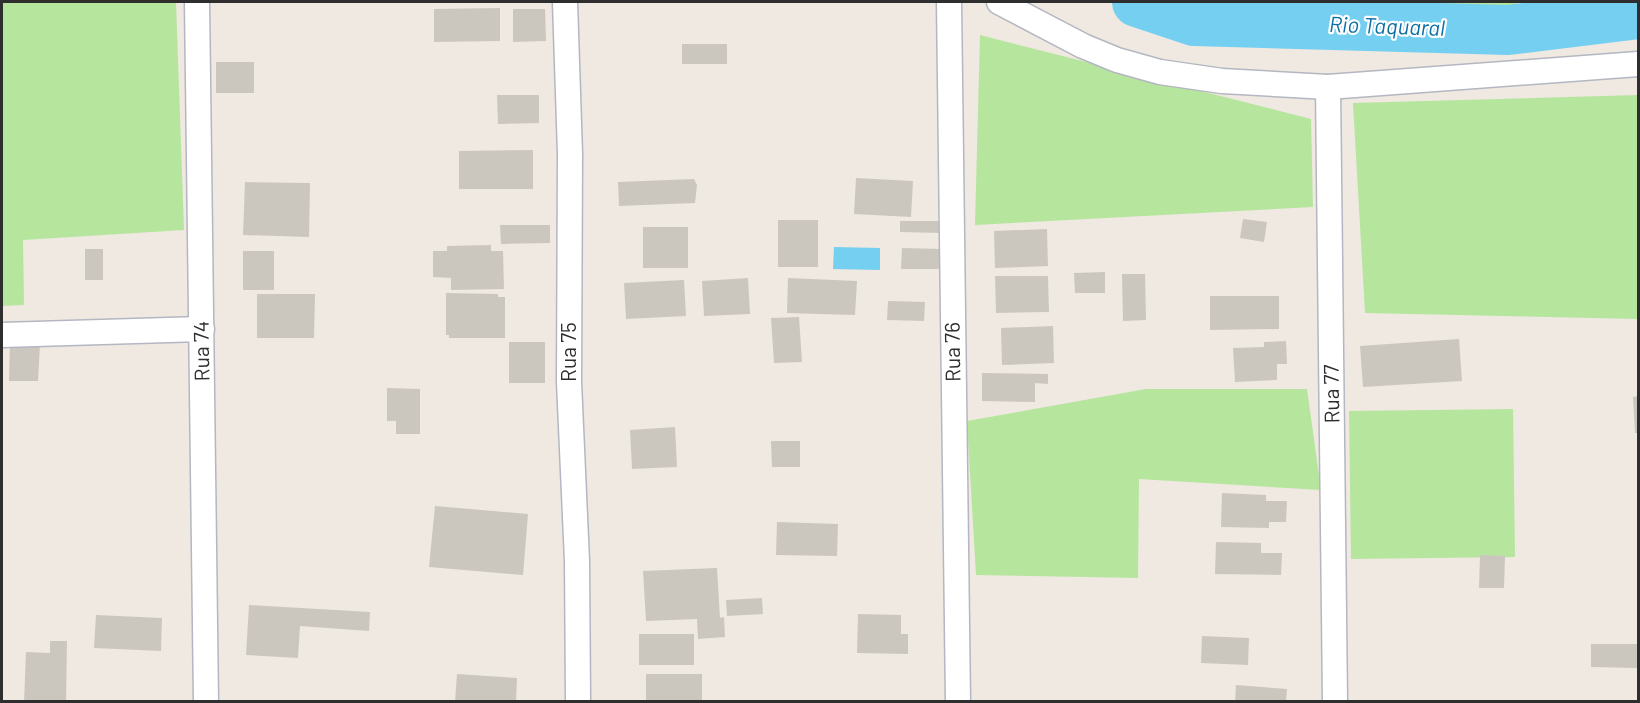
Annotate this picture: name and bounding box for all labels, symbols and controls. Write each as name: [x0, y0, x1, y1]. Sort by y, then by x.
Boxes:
water label: Rio Taquaral: [1329, 10, 1445, 40]
street label: Rua 74: [187, 321, 214, 382]
street label: Rua 75: [555, 322, 580, 382]
street label: Rua 76: [938, 322, 965, 382]
street label: Rua 77: [1317, 364, 1344, 424]

